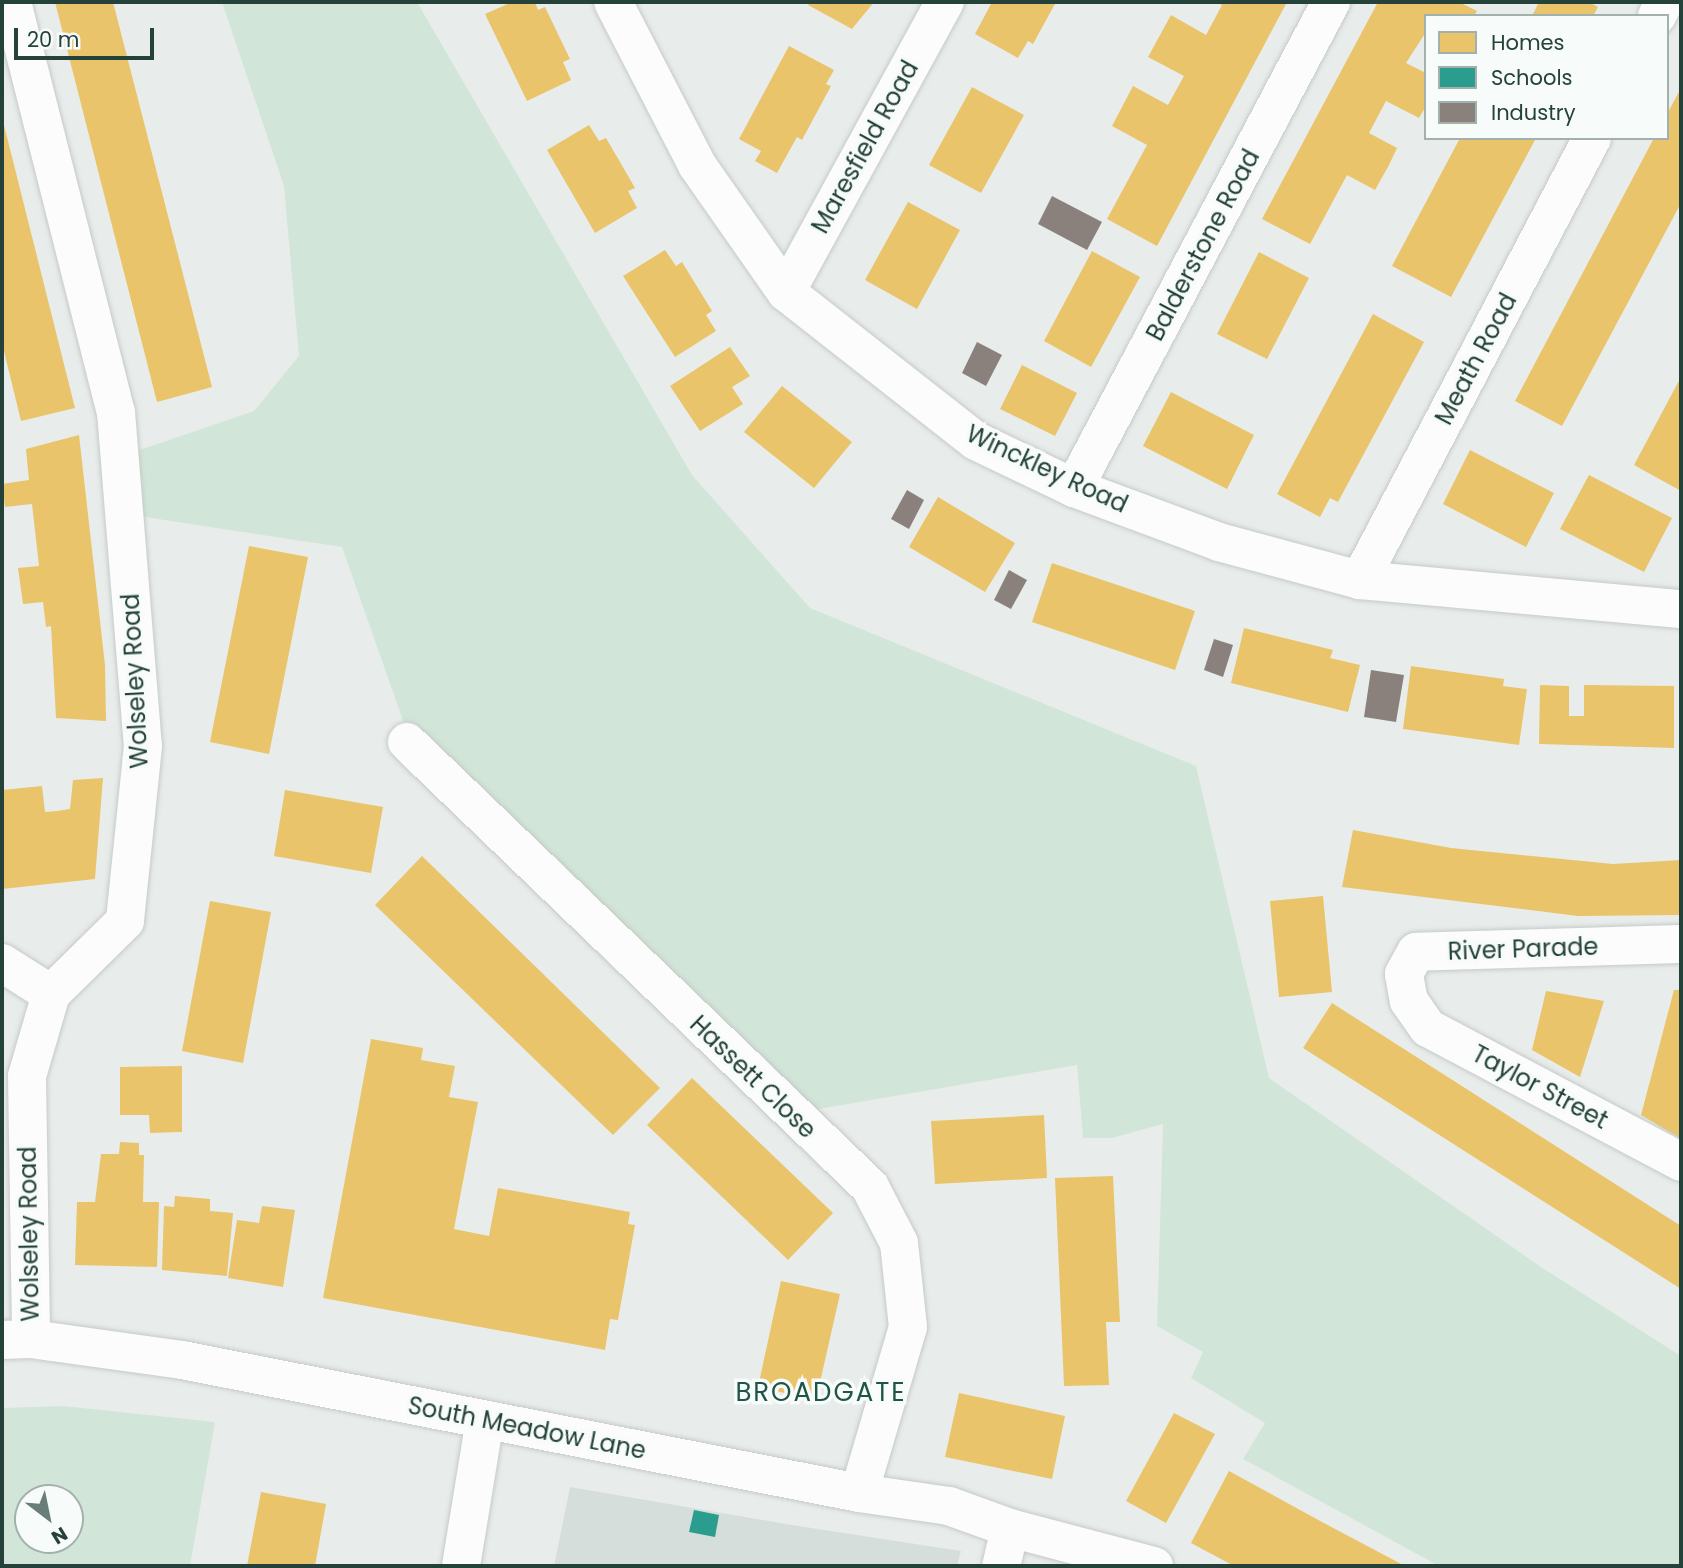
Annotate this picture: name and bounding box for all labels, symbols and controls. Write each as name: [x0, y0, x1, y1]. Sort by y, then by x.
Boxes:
scale bar: [18, 14, 158, 58]
legend: [1424, 14, 1669, 140]
text: 20 m: [27, 25, 80, 54]
text: Homes: [1491, 28, 1565, 57]
street label: Maresfield Road: [806, 56, 924, 238]
text: Schools: [1491, 63, 1573, 92]
text: Industry: [1491, 98, 1576, 127]
street label: Balderstone Road: [1140, 144, 1266, 346]
street label: Meath Road: [1429, 288, 1523, 430]
street label: Winckley Road: [962, 419, 1132, 519]
street label: Wolseley Road: [116, 593, 154, 769]
street label: River Parade: [1447, 932, 1599, 966]
street label: Hassett Close: [684, 1010, 822, 1144]
street label: Taylor Street: [1467, 1039, 1613, 1135]
street label: Wolseley Road: [13, 1146, 45, 1322]
district label: BROADGATE: [737, 1377, 905, 1409]
street label: South Meadow Lane: [406, 1391, 648, 1465]
north arrow: [14, 1484, 84, 1554]
text: N: [46, 1520, 73, 1551]

